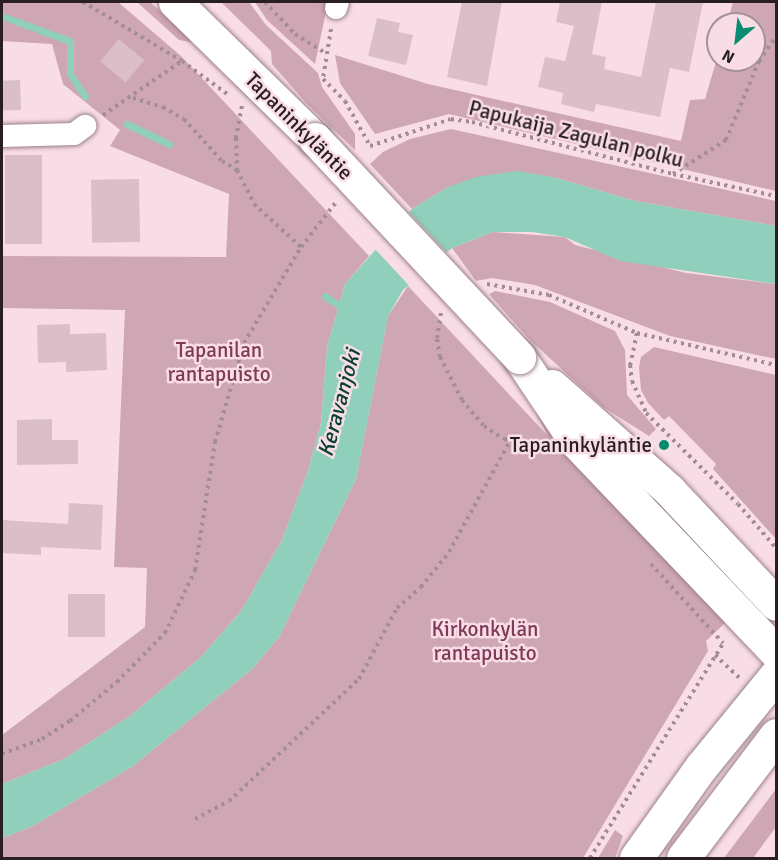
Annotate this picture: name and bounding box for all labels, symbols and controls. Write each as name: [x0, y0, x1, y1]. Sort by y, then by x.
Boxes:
north arrow: [706, 12, 766, 72]
text: N: [719, 45, 738, 68]
street label: Tapaninkyläntie: [240, 67, 358, 185]
street label: Papukaija Zagulan polku: [466, 95, 686, 173]
park label: Tapanilan rantapuisto: [167, 337, 271, 387]
water label: Keravanjoki: [312, 346, 366, 460]
place label: Tapaninkyläntie: [510, 432, 652, 458]
marker: Tapaninkyläntie: [657, 438, 671, 452]
park label: Kirkonkylän rantapuisto: [431, 616, 539, 666]

